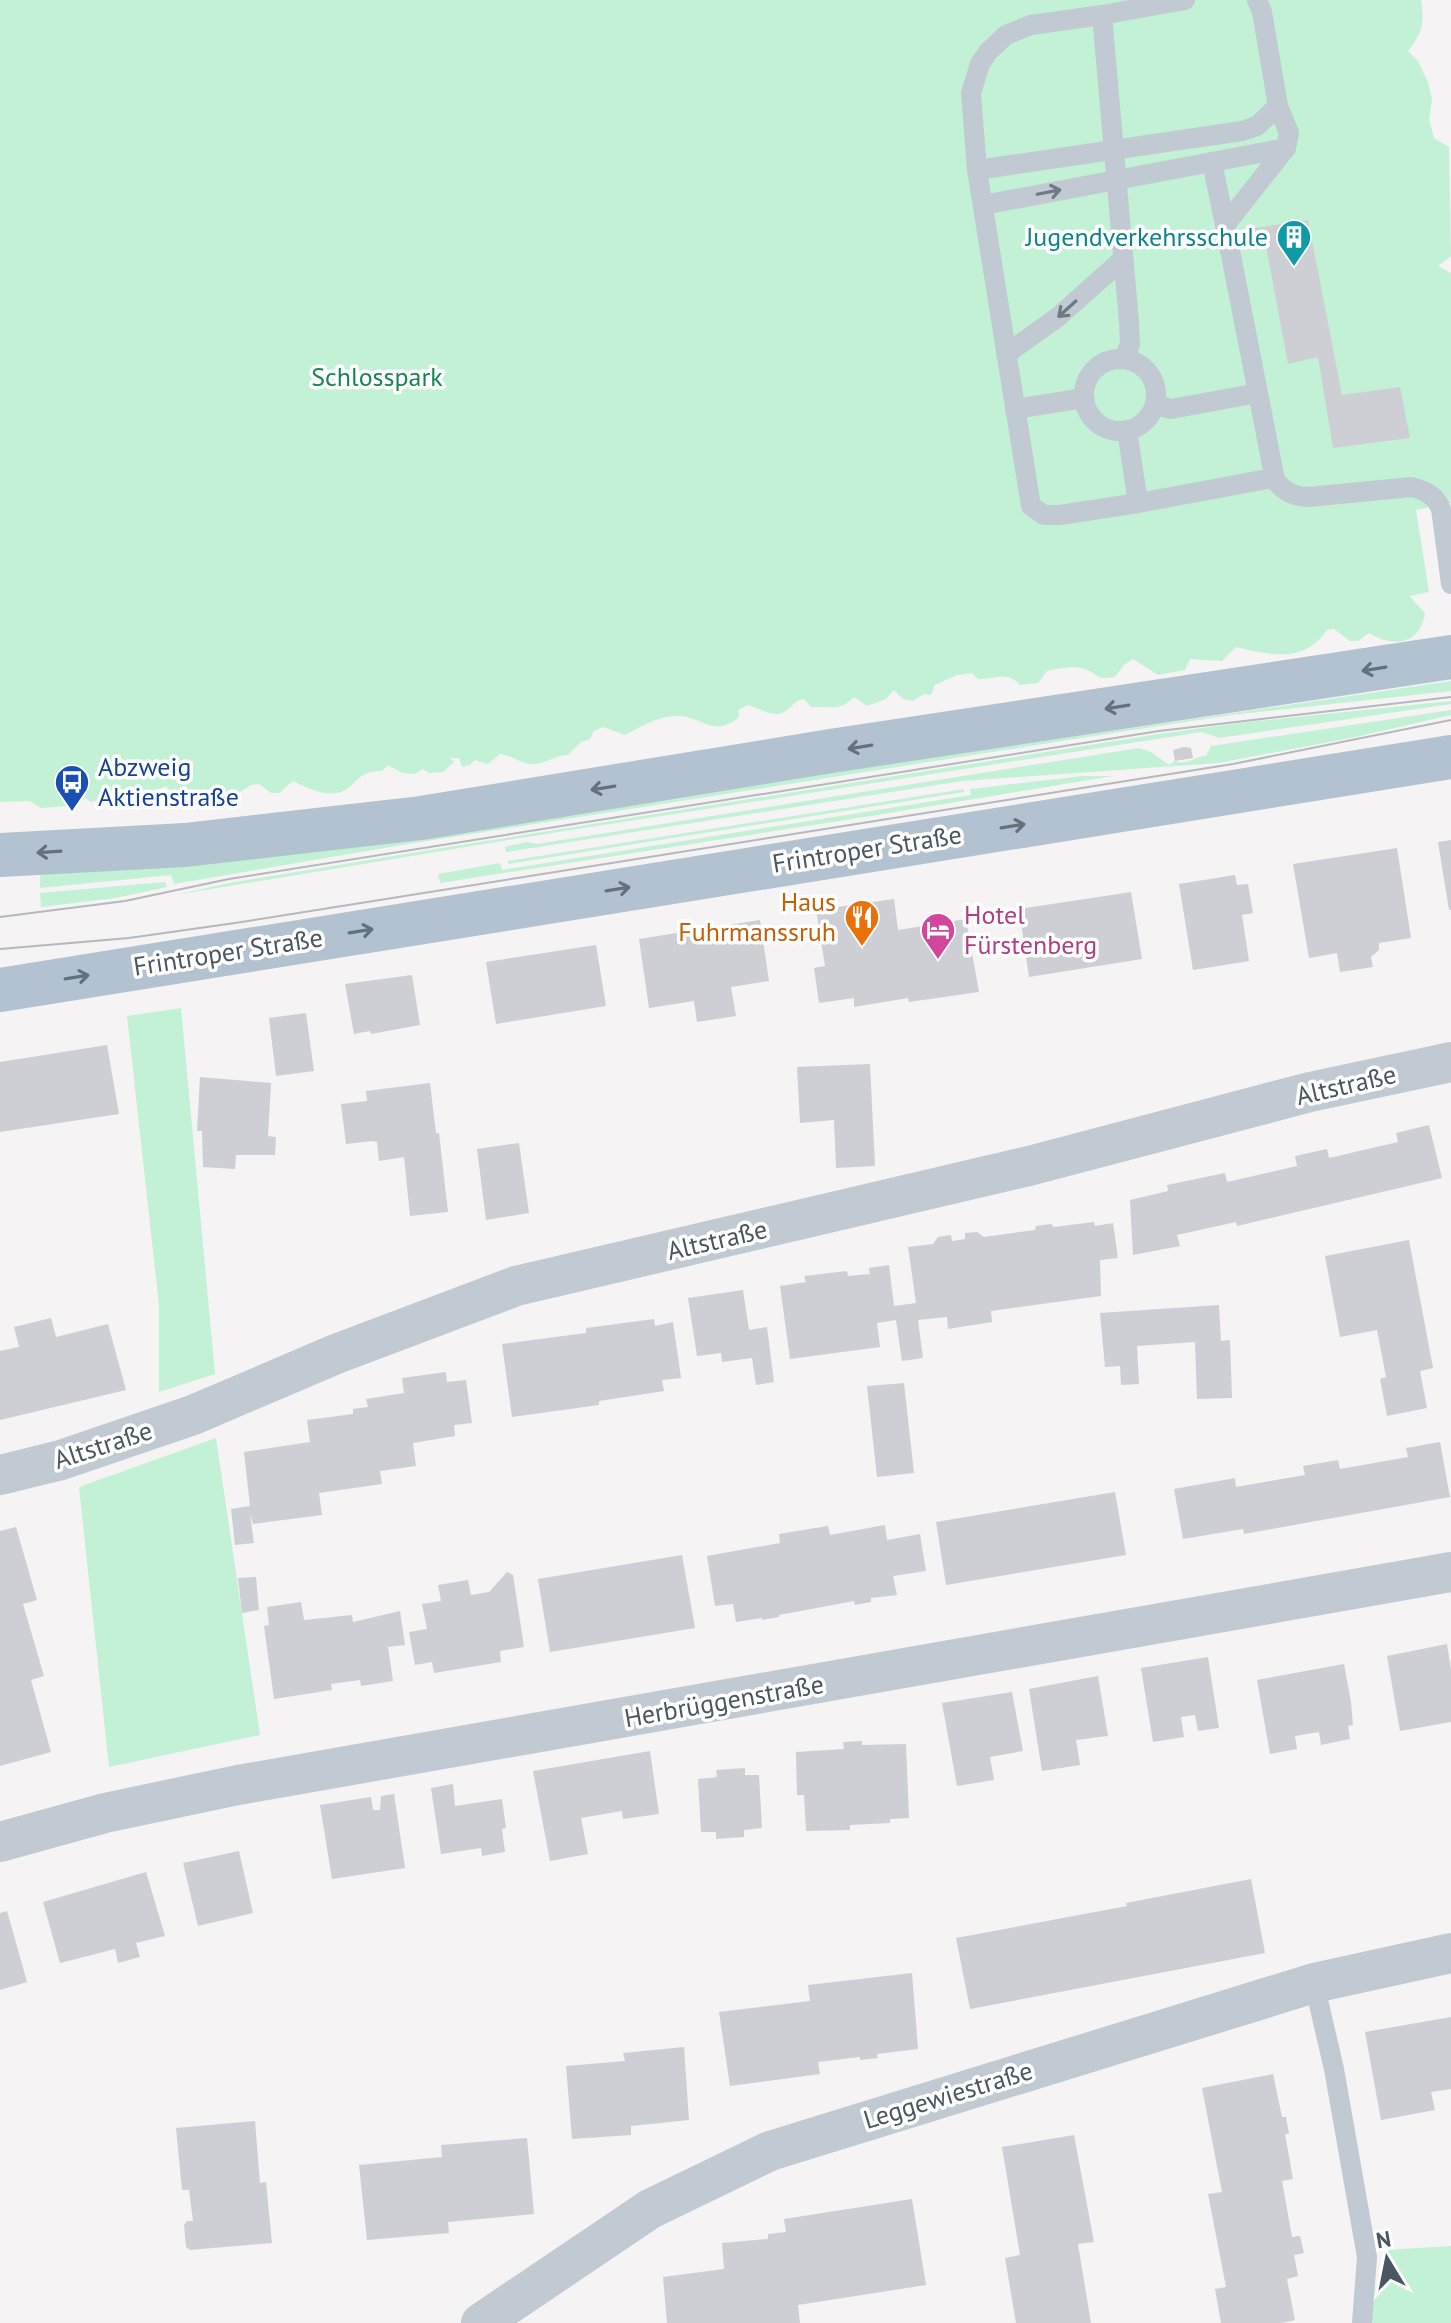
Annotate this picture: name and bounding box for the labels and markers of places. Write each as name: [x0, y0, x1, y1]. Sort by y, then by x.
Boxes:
building icon: Jugendverkehrsschule: [1275, 218, 1313, 268]
place label: Jugendverkehrsschule: [1025, 220, 1268, 253]
place label: Abzweig Aktienstraße: [98, 750, 239, 813]
bus stop icon: Abzweig Aktienstraße: [53, 763, 91, 813]
place label: Haus Fuhrmanssruh: [678, 885, 836, 948]
restaurant icon: Haus Fuhrmanssruh: [843, 898, 881, 948]
place label: Hotel Fürstenberg: [964, 898, 1097, 961]
hotel icon: Hotel Fürstenberg: [919, 911, 957, 961]

